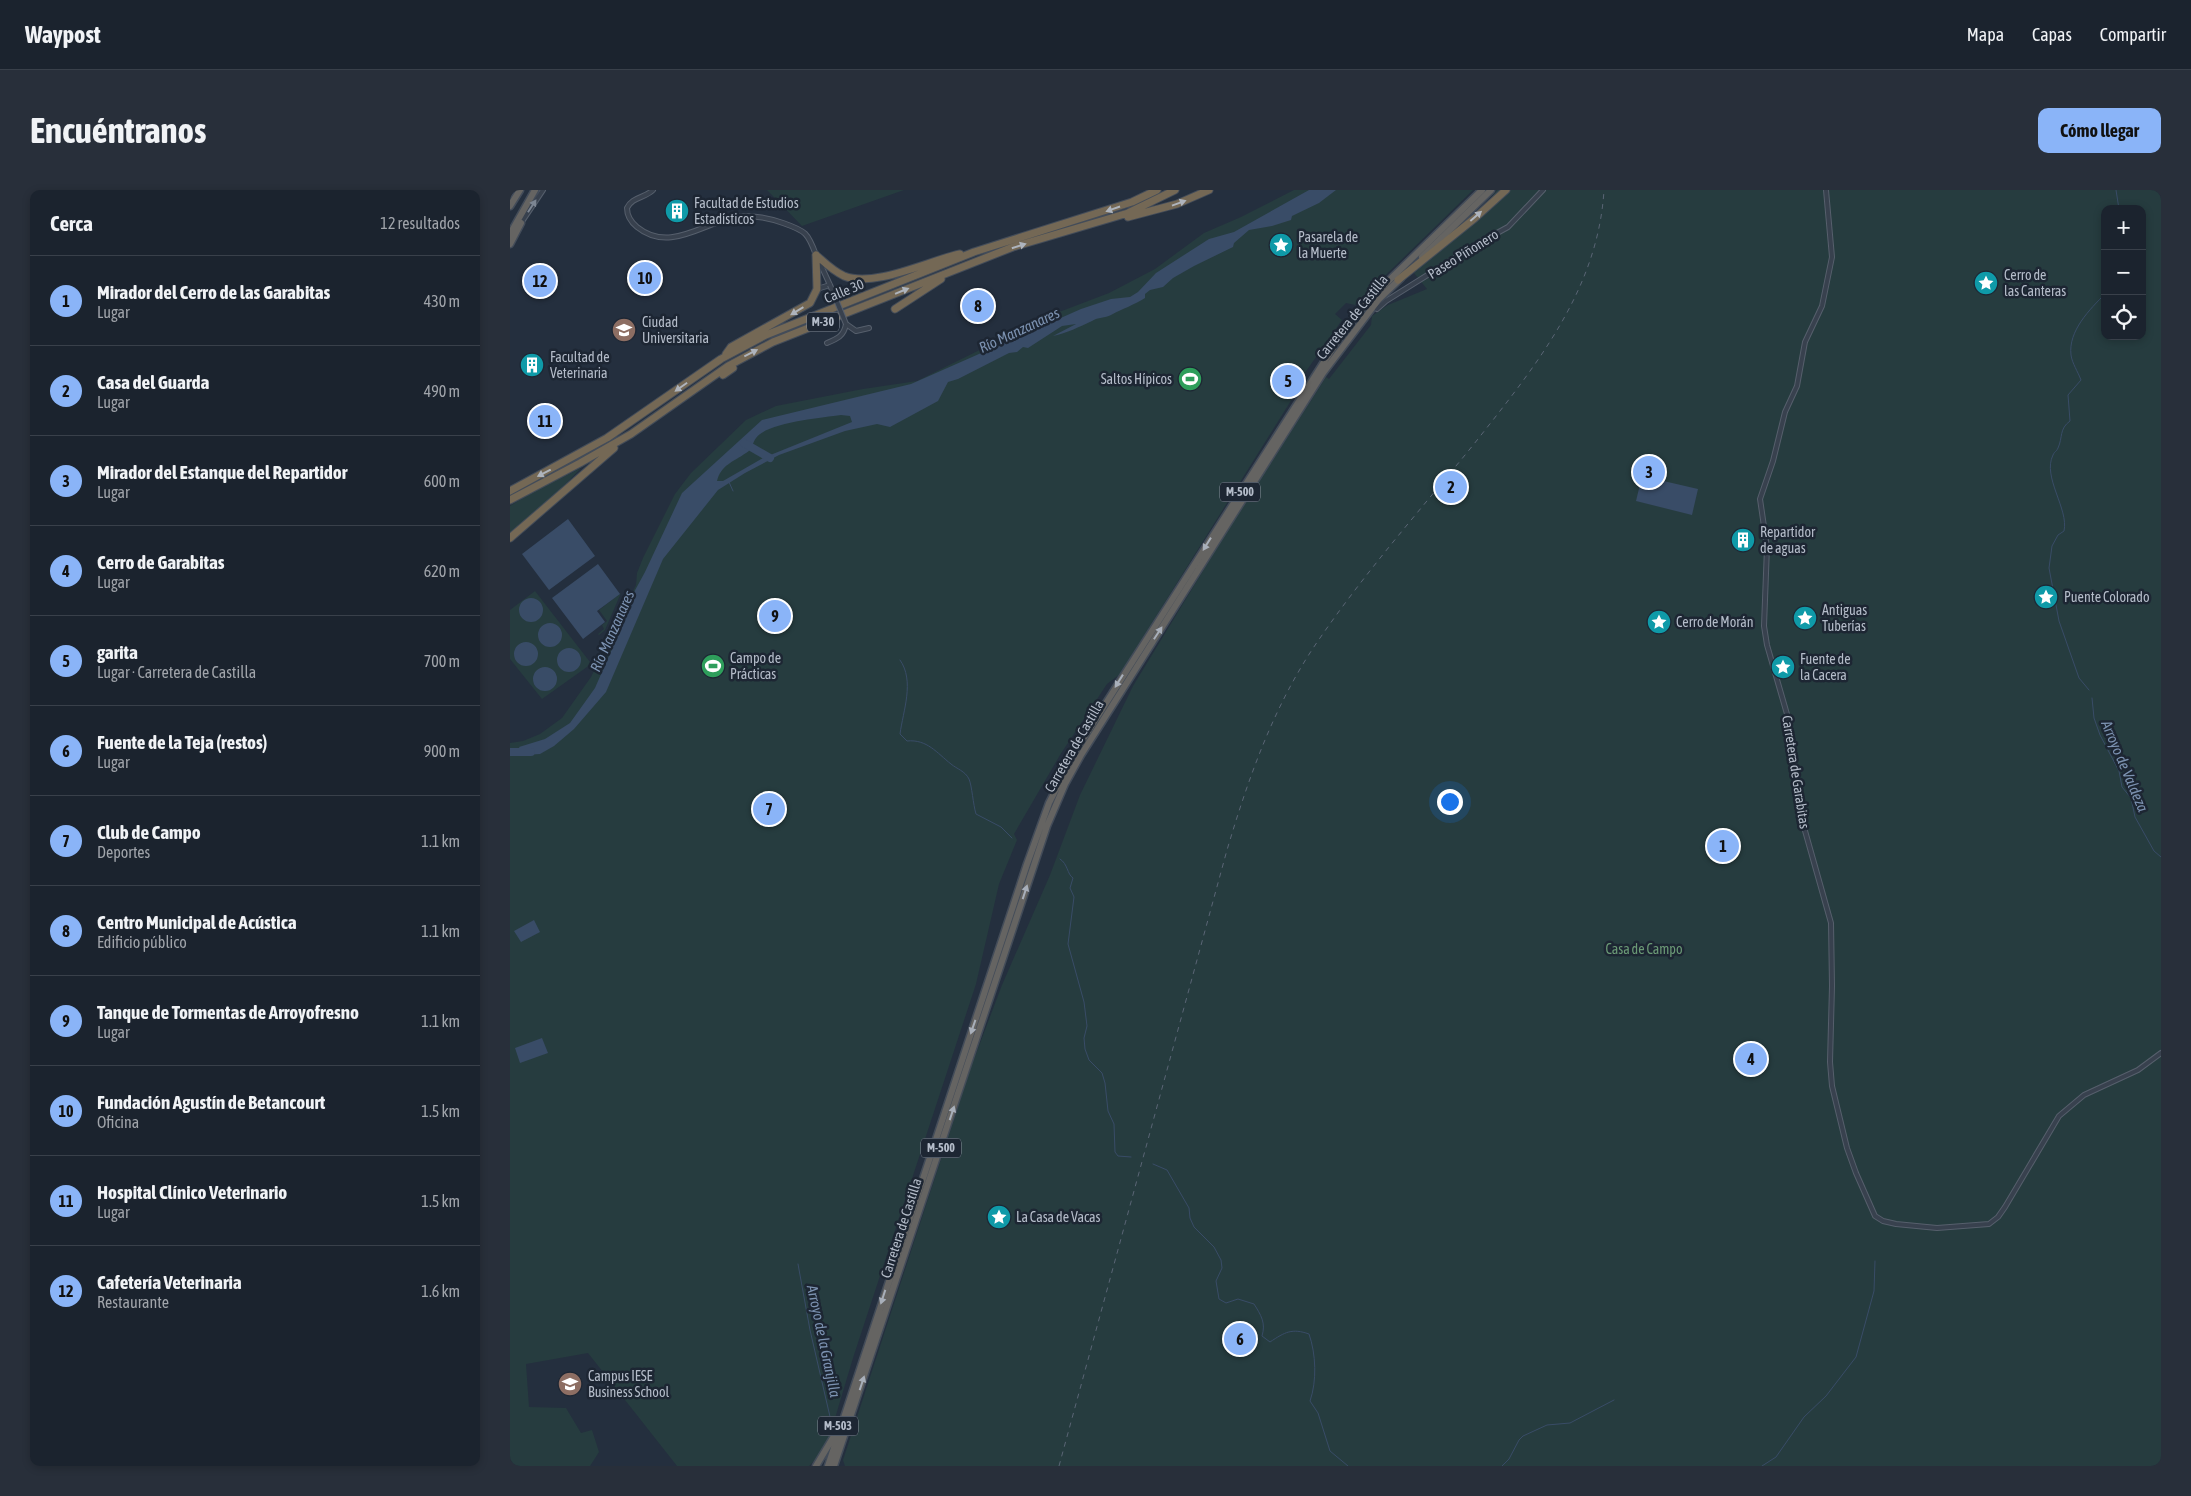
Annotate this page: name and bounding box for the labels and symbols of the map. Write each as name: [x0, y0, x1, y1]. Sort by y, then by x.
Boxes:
place label: Facultad de Estudios Estadísticos: [694, 195, 799, 227]
building icon: Facultad de Estudios Estadísticos: [664, 198, 690, 224]
one-way arrow: [1172, 199, 1187, 206]
one-way arrow: [527, 200, 536, 213]
one-way arrow: [1105, 205, 1120, 213]
one-way arrow: [1470, 211, 1483, 222]
street label: Paseo Piñonero: [1425, 226, 1501, 282]
place label: Pasarela de la Muerte: [1298, 229, 1358, 261]
place icon: Pasarela de la Muerte: [1268, 232, 1294, 258]
one-way arrow: [1012, 241, 1027, 249]
pin: 10: [629, 259, 661, 297]
pin: 12: [524, 262, 556, 300]
place label: Cerro de las Canteras: [2004, 267, 2066, 299]
place icon: Cerro de las Canteras: [1973, 270, 1999, 296]
street label: Carretera de Castilla: [1313, 272, 1391, 362]
street label: Calle 30: [822, 276, 867, 306]
one-way arrow: [895, 287, 910, 295]
pin: 8: [962, 287, 994, 325]
water label: Río Manzanares: [976, 304, 1062, 356]
one-way arrow: [790, 307, 803, 316]
road number: M-30: [807, 312, 839, 332]
place label: Ciudad Universitaria: [642, 314, 709, 346]
school or university icon: Ciudad Universitaria: [611, 317, 637, 343]
place label: Facultad de Veterinaria: [550, 349, 610, 381]
one-way arrow: [744, 349, 759, 357]
building icon: Facultad de Veterinaria: [519, 352, 545, 378]
pin: 5: [1272, 362, 1304, 400]
sports icon: Saltos Hípicos: [1177, 366, 1203, 392]
place label: Saltos Hípicos: [1101, 371, 1172, 387]
one-way arrow: [675, 382, 688, 392]
pin: 11: [529, 402, 561, 440]
pin: 3: [1633, 453, 1665, 491]
pin: 2: [1435, 468, 1467, 506]
one-way arrow: [537, 469, 551, 477]
road number: M-500: [1220, 482, 1260, 502]
place label: Repartidor de aguas: [1760, 524, 1816, 556]
building icon: Repartidor de aguas: [1730, 527, 1756, 553]
one-way arrow: [1202, 537, 1211, 550]
place icon: Puente Colorado: [2033, 584, 2059, 610]
water label: Río Manzanares: [587, 588, 637, 674]
place label: Puente Colorado: [2064, 589, 2150, 605]
pin: 9: [759, 597, 791, 635]
place label: Antiguas Tuberías: [1822, 602, 1867, 634]
place icon: Antiguas Tuberías: [1792, 605, 1818, 631]
place icon: Cerro de Morán: [1646, 609, 1672, 635]
place label: Cerro de Morán: [1676, 614, 1753, 630]
one-way arrow: [1153, 626, 1163, 639]
place label: Campo de Prácticas: [730, 650, 781, 682]
place label: Fuente de la Cacera: [1800, 651, 1851, 683]
sports icon: Campo de Prácticas: [700, 653, 726, 679]
place icon: Fuente de la Cacera: [1770, 654, 1796, 680]
one-way arrow: [1115, 674, 1124, 687]
street label: Carretera de Castilla: [1041, 697, 1107, 795]
street label: Carretera de Garabitas: [1779, 714, 1813, 830]
water label: Arroyo de Valdeza: [2098, 717, 2152, 814]
your location: [1437, 789, 1463, 815]
pin: 7: [753, 790, 785, 828]
pin: 1: [1707, 827, 1739, 865]
one-way arrow: [1022, 884, 1029, 899]
park label: Casa de Campo: [1605, 941, 1683, 957]
one-way arrow: [969, 1019, 977, 1034]
pin: 4: [1735, 1040, 1767, 1078]
one-way arrow: [949, 1105, 957, 1120]
road number: M-500: [921, 1138, 961, 1158]
street label: Carretera de Castilla: [877, 1176, 925, 1280]
place icon: La Casa de Vacas: [986, 1204, 1012, 1230]
place label: La Casa de Vacas: [1016, 1209, 1101, 1225]
water label: Arroyo de la Granjilla: [804, 1282, 844, 1399]
one-way arrow: [879, 1290, 887, 1305]
pin: 6: [1224, 1320, 1256, 1358]
place label: Campus IESE Business School: [588, 1368, 670, 1400]
school or university icon: Campus IESE Business School: [557, 1371, 583, 1397]
one-way arrow: [859, 1375, 867, 1390]
road number: M-503: [818, 1416, 858, 1436]

